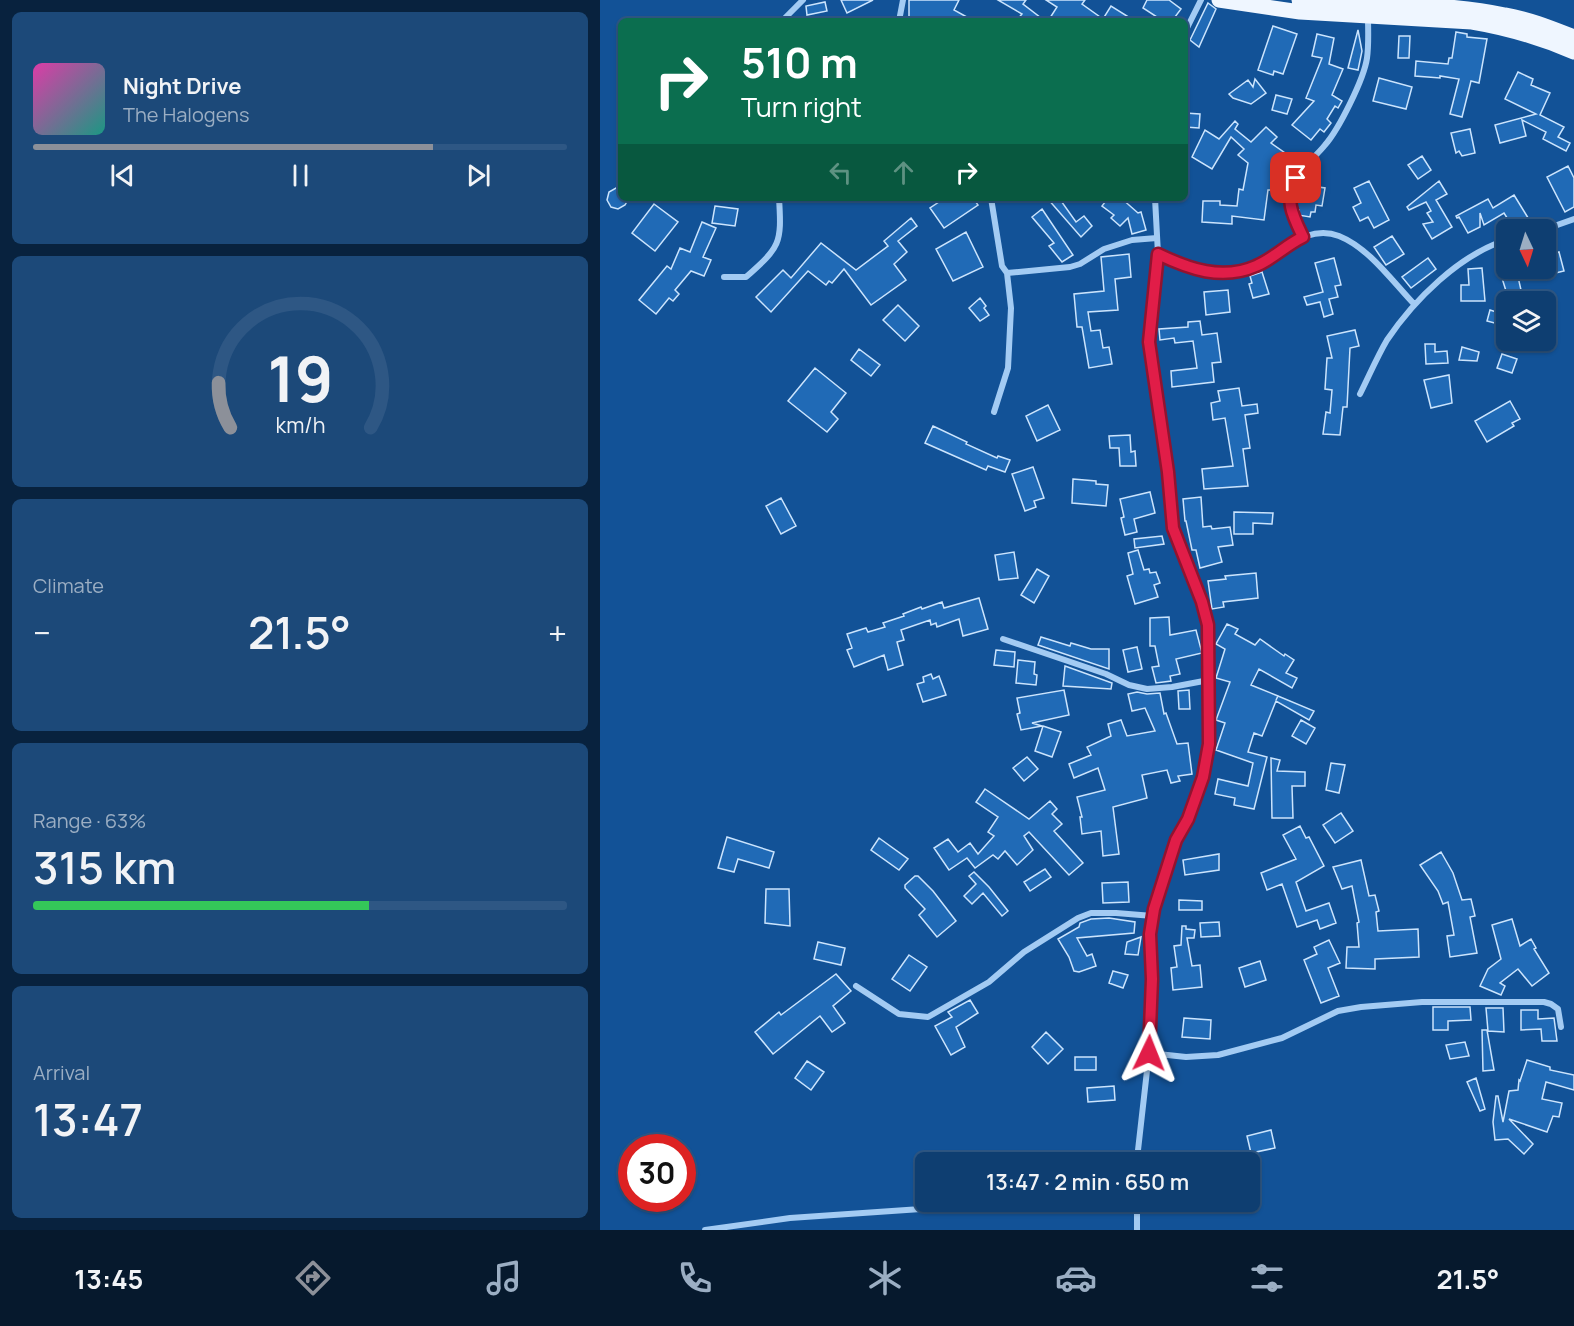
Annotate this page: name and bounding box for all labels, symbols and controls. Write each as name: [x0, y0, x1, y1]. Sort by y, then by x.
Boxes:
text: 510 m: [741, 33, 858, 91]
icon: right: [642, 42, 720, 120]
text: Night Drive: [123, 71, 242, 101]
text: Turn right: [741, 88, 862, 125]
text: The Halogens: [123, 101, 249, 128]
pin: [1270, 152, 1321, 203]
icon: left: [824, 156, 857, 189]
icon: ahead: [887, 156, 920, 189]
icon: right: [950, 156, 983, 189]
icon: previous: [106, 159, 139, 192]
icon: pause: [284, 159, 317, 192]
icon: next: [462, 159, 495, 192]
icon: arrive: [1279, 161, 1312, 194]
north arrow: [1496, 219, 1556, 279]
map controls: [1496, 219, 1556, 351]
button: layers: [1496, 291, 1556, 351]
text: 19: [267, 336, 333, 422]
text: km/h: [275, 411, 325, 440]
text: Climate: [33, 572, 104, 599]
text: 21.5°: [248, 601, 351, 663]
text: −: [33, 610, 51, 655]
text: +: [548, 610, 567, 655]
text: Range · 63%: [33, 807, 146, 834]
text: 315 km: [33, 836, 176, 898]
position arrow: [1117, 1021, 1181, 1085]
text: Arrival: [33, 1059, 90, 1086]
text: 13:47: [33, 1088, 143, 1150]
speed limit sign: 30: [618, 1134, 696, 1212]
text: 13:47 · 2 min · 650 m: [986, 1167, 1189, 1197]
icon: directions: [292, 1257, 334, 1299]
icon: music: [483, 1257, 525, 1299]
icon: phone: [674, 1257, 716, 1299]
icon: climate: [864, 1257, 906, 1299]
icon: car: [1055, 1257, 1097, 1299]
icon: filters: [1246, 1257, 1288, 1299]
text: 13:45: [74, 1260, 143, 1297]
text: 21.5°: [1437, 1260, 1500, 1297]

